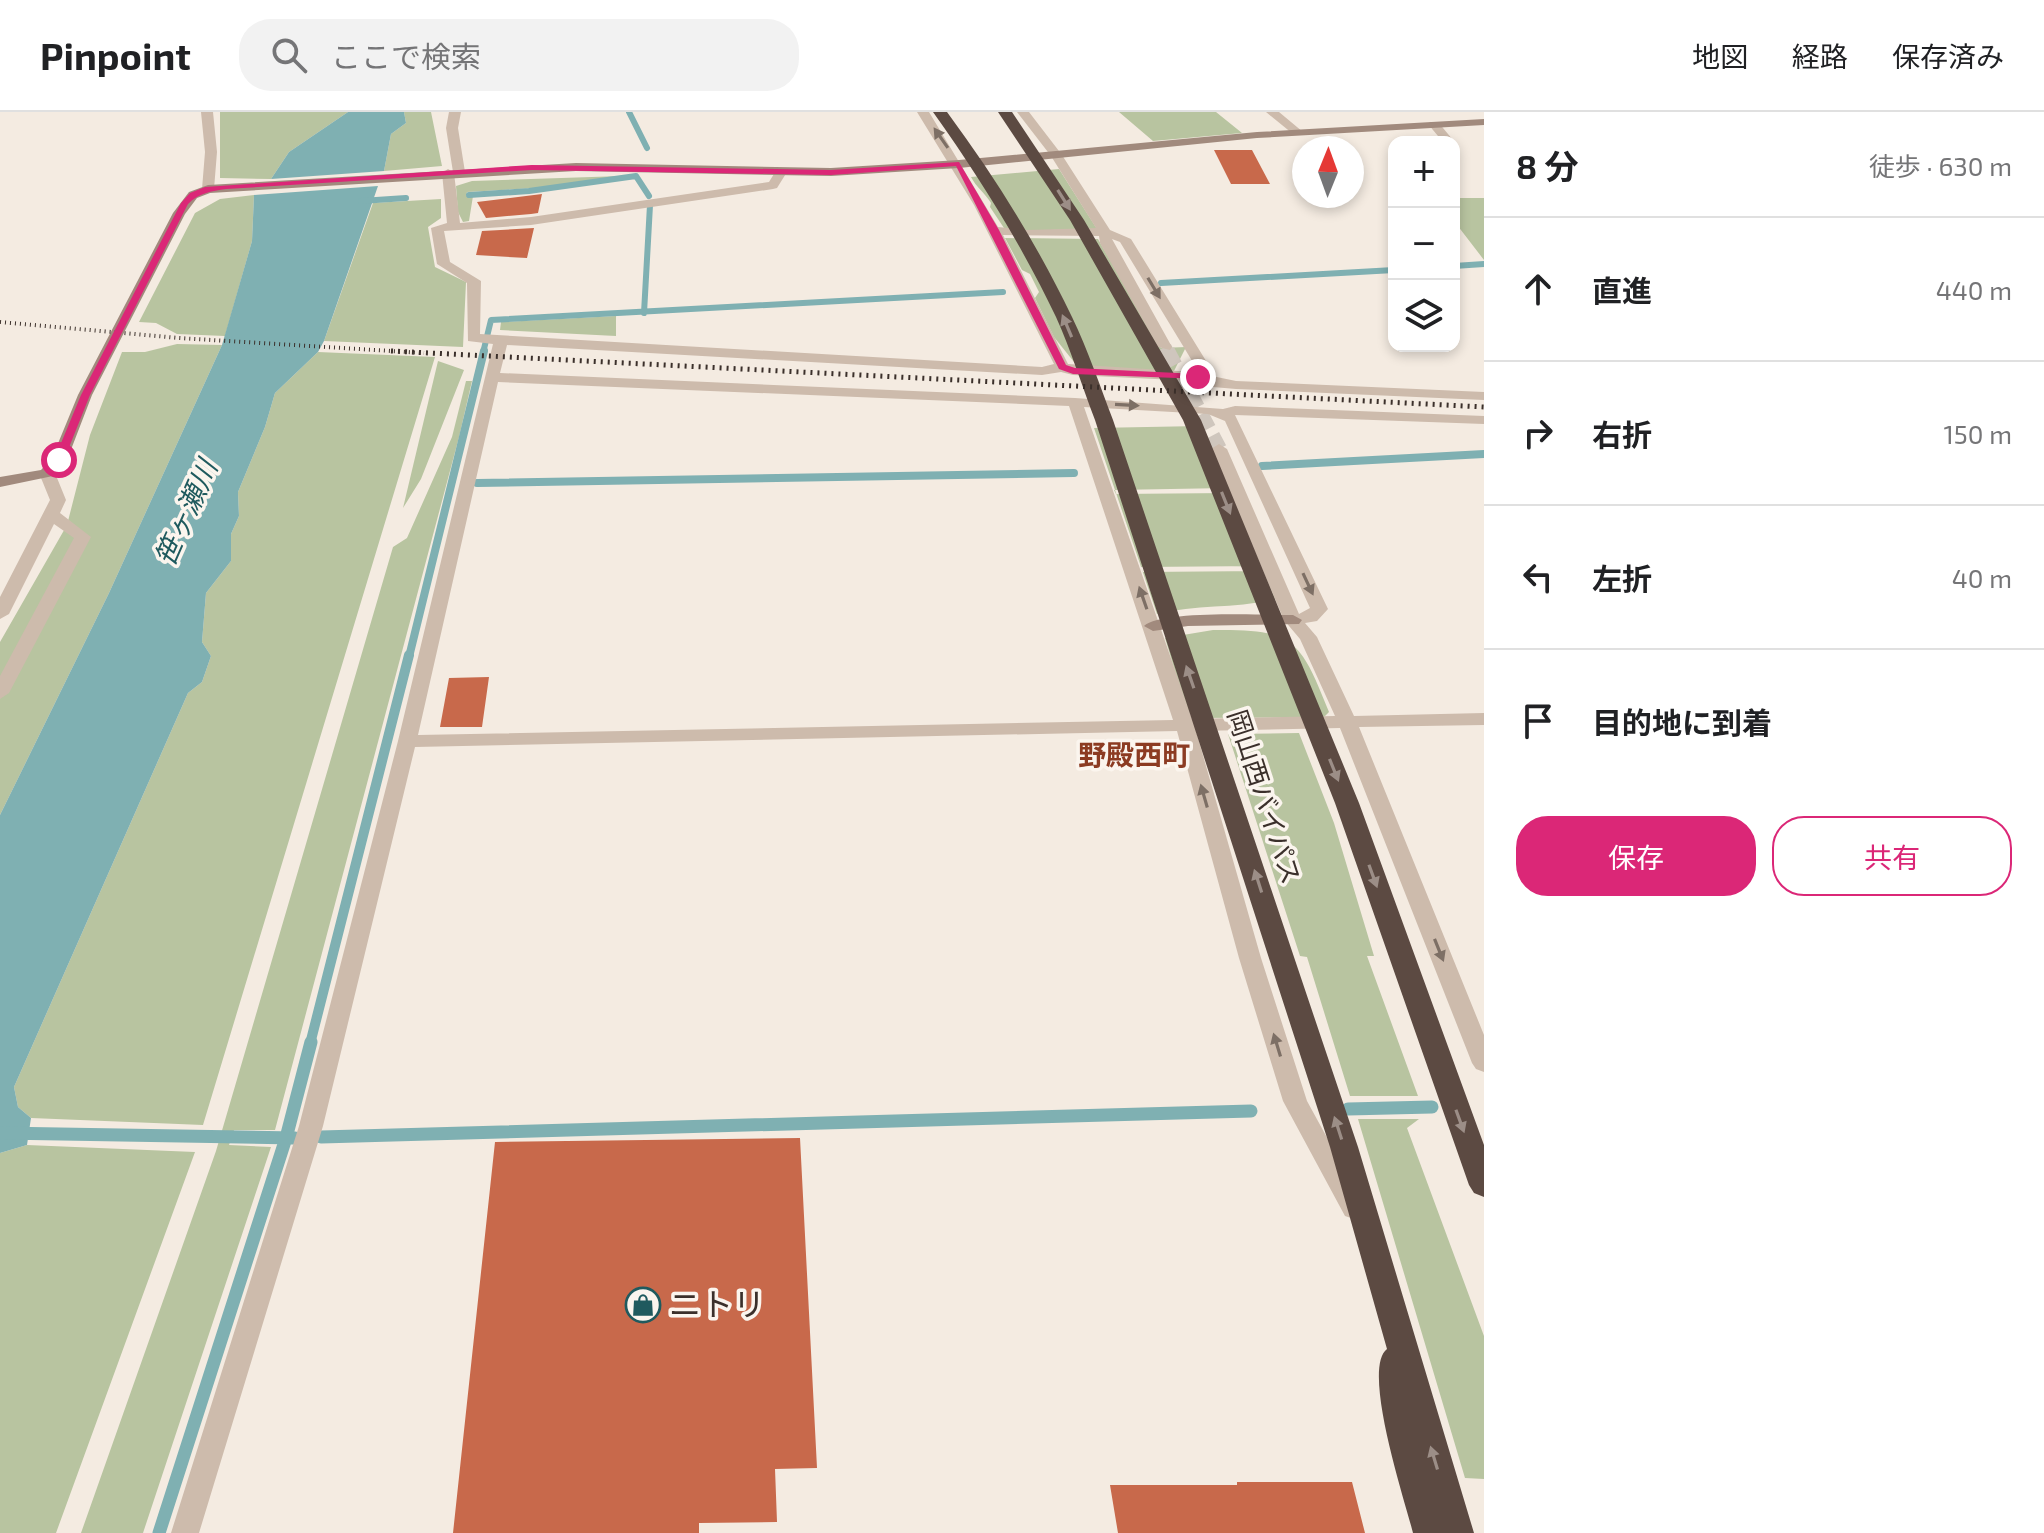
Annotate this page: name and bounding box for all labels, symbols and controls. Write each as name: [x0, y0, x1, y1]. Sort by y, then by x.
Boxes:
search box: [239, 19, 799, 91]
text: Pinpoint: [40, 32, 191, 78]
icon: search: [267, 33, 311, 77]
text: ここで検索: [331, 38, 481, 74]
text: 地図: [1692, 39, 1748, 73]
text: 経路: [1792, 39, 1848, 73]
text: 保存済み: [1892, 39, 2004, 73]
one-way arrow: [934, 127, 949, 149]
north arrow: [1292, 136, 1364, 208]
map controls: [1388, 136, 1460, 352]
button: +: [1388, 136, 1460, 208]
text: 8 分: [1516, 145, 1579, 186]
text: 徒歩 · 630 m: [1869, 150, 2012, 181]
one-way arrow: [1056, 189, 1070, 211]
button: −: [1388, 208, 1460, 280]
icon: ahead: [1516, 267, 1560, 311]
text: 直進: [1592, 272, 1652, 308]
text: 440 m: [1936, 274, 2012, 305]
one-way arrow: [1147, 277, 1161, 299]
button: layers: [1388, 280, 1460, 352]
one-way arrow: [1060, 314, 1073, 338]
route end: [1180, 359, 1216, 395]
one-way arrow: [1115, 399, 1140, 412]
icon: right: [1516, 411, 1560, 455]
text: 右折: [1592, 416, 1652, 452]
text: 150 m: [1943, 418, 2012, 449]
route start: [41, 442, 77, 478]
water label: 笹ヶ瀬川: [147, 452, 225, 571]
one-way arrow: [1219, 491, 1232, 515]
icon: left: [1516, 555, 1560, 599]
text: 左折: [1592, 560, 1652, 596]
text: 40 m: [1952, 562, 2012, 593]
one-way arrow: [1301, 572, 1315, 596]
one-way arrow: [1137, 586, 1149, 610]
one-way arrow: [1184, 664, 1196, 688]
icon: arrive: [1516, 699, 1560, 743]
text: 目的地に到着: [1592, 704, 1772, 740]
street label: 岡山西バイパス: [1223, 705, 1308, 888]
district label: 野殿西町: [1078, 737, 1190, 771]
one-way arrow: [1327, 758, 1340, 782]
one-way arrow: [1198, 783, 1210, 808]
button: 保存: [1516, 816, 1756, 896]
button: 共有: [1772, 816, 2012, 896]
one-way arrow: [1367, 864, 1380, 888]
one-way arrow: [1251, 868, 1264, 892]
one-way arrow: [1432, 938, 1445, 962]
one-way arrow: [1270, 1033, 1283, 1057]
one-way arrow: [1455, 1109, 1467, 1133]
one-way arrow: [1331, 1116, 1343, 1140]
place label: ニトリ: [669, 1284, 765, 1322]
shop icon: ニトリ: [624, 1286, 662, 1324]
one-way arrow: [1427, 1446, 1440, 1470]

